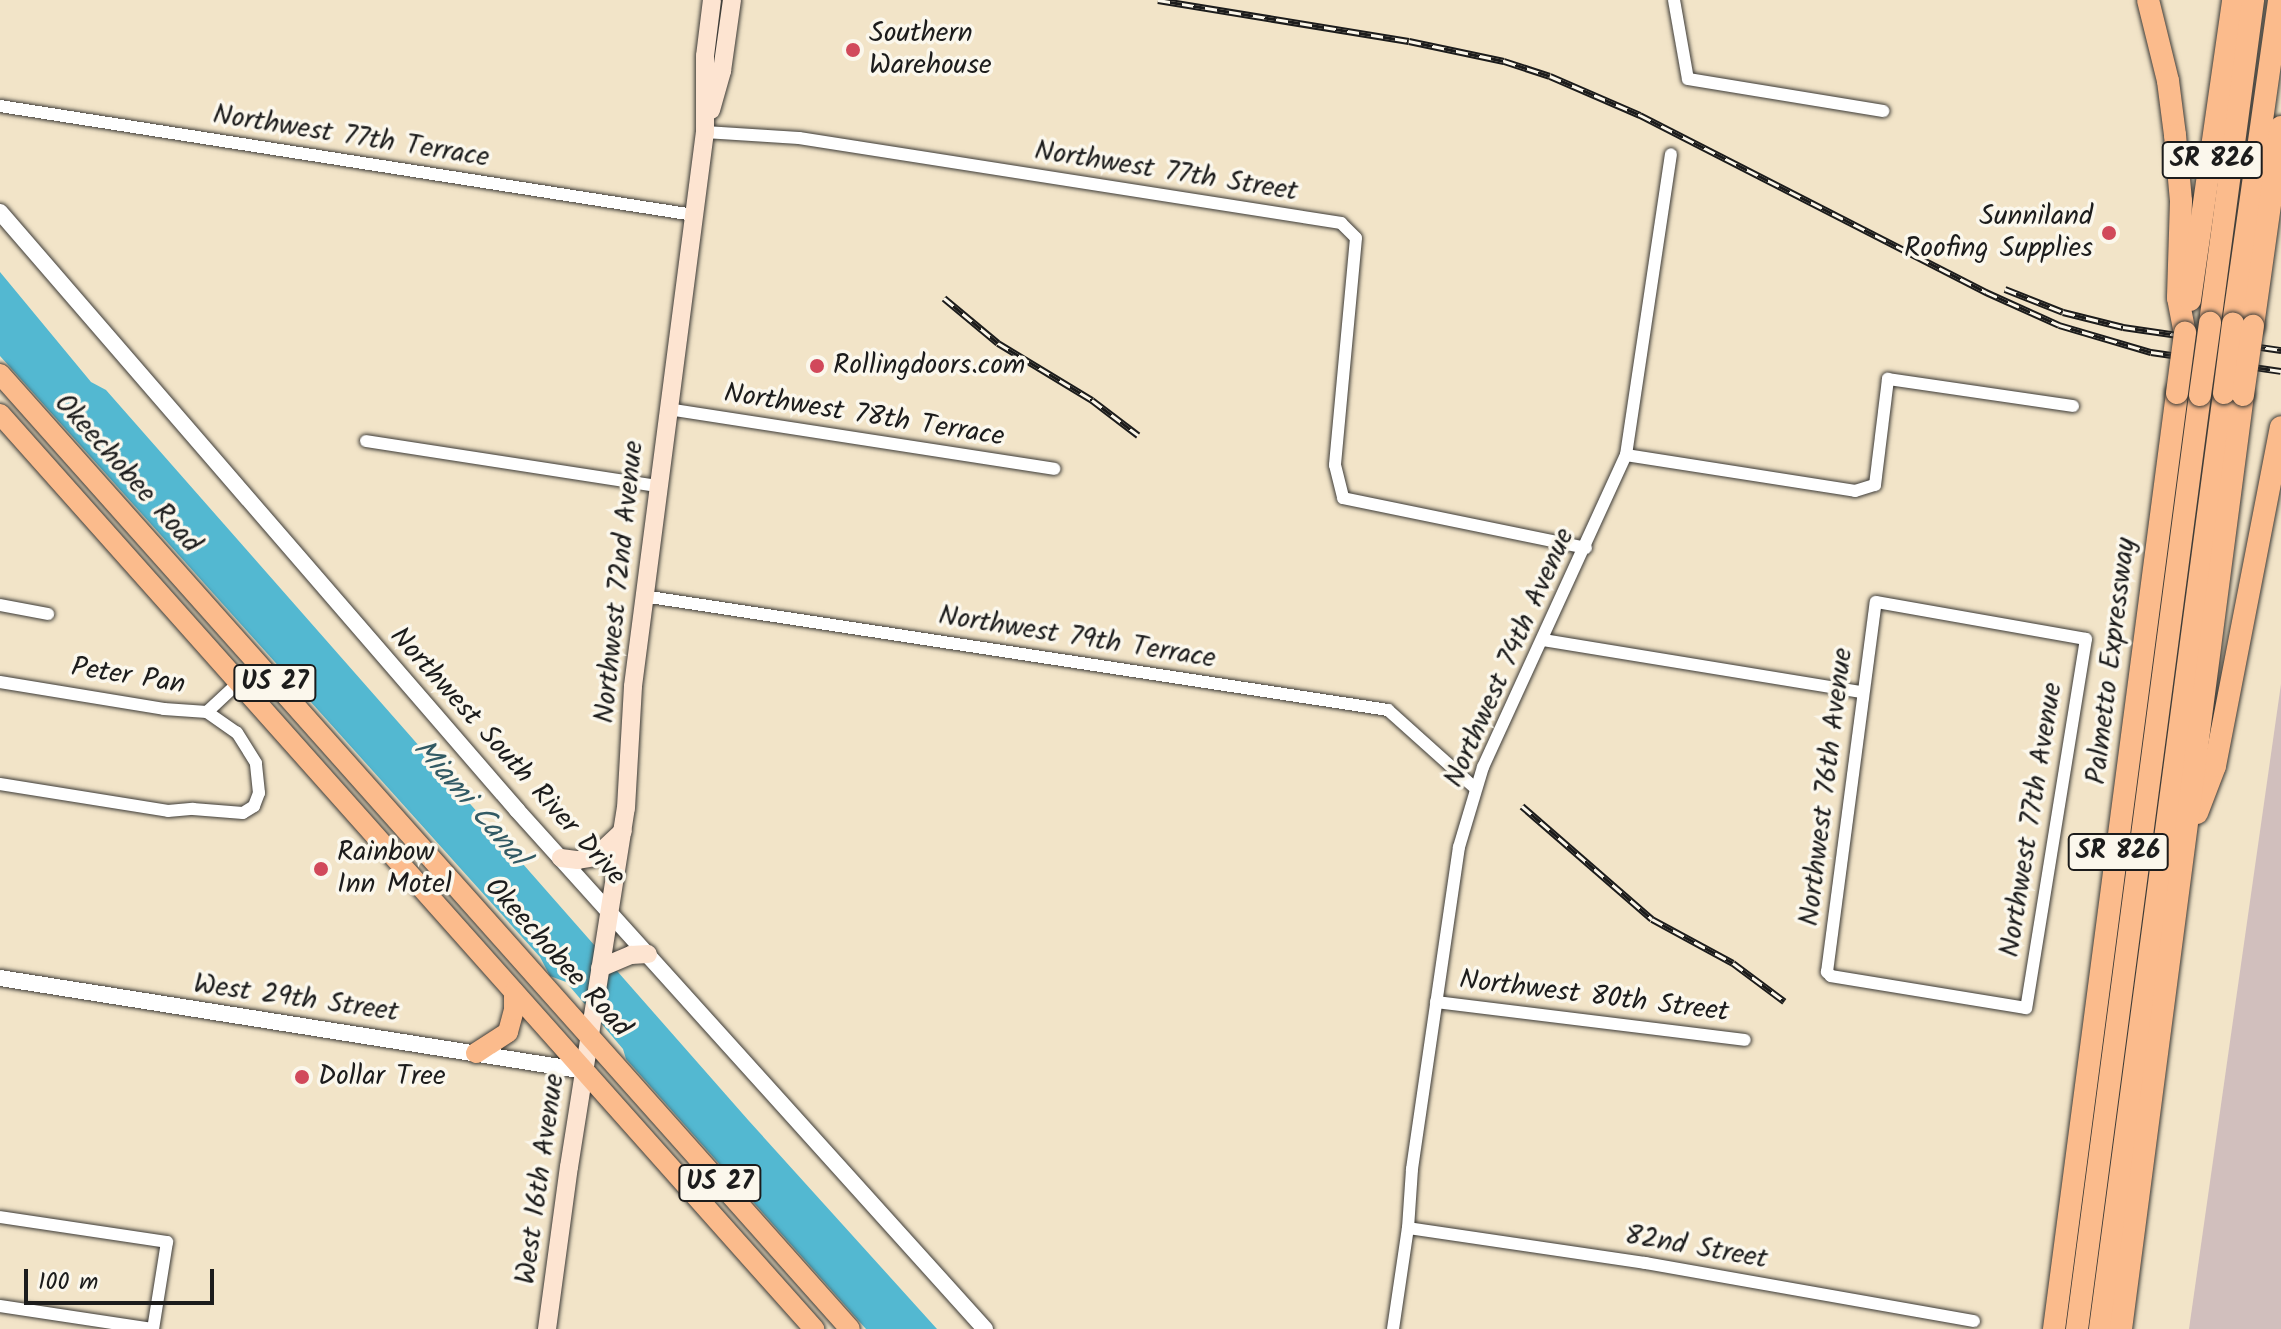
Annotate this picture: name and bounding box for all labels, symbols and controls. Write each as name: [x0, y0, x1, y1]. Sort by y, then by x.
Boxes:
place label: Southern Warehouse: [869, 17, 992, 83]
marker: Southern Warehouse: [844, 41, 862, 59]
street label: Northwest 77th Terrace: [210, 99, 492, 175]
street label: Northwest 77th Street: [1032, 135, 1300, 209]
road number: SR 826: [2160, 138, 2264, 182]
place label: Sunniland Roofing Supplies: [1904, 200, 2093, 266]
marker: Sunniland Roofing Supplies: [2100, 224, 2118, 242]
place label: Rollingdoors.com: [833, 349, 1025, 383]
marker: Rollingdoors.com: [808, 357, 826, 375]
street label: Northwest 78th Terrace: [721, 377, 1007, 455]
street label: Okeechobee Road: [47, 387, 207, 561]
street label: Northwest 72nd Avenue: [588, 439, 652, 725]
street label: Northwest 74th Avenue: [1438, 523, 1582, 793]
street label: Palmetto Expressway: [2080, 536, 2144, 786]
street label: Northwest 79th Terrace: [936, 599, 1218, 677]
street label: Northwest South River Drive: [382, 621, 632, 893]
street label: Northwest 76th Avenue: [1793, 646, 1861, 928]
street label: Peter Pan: [69, 651, 187, 703]
road number: US 27: [233, 661, 317, 705]
street label: Northwest 77th Avenue: [1994, 680, 2070, 960]
water label: Miami Canal: [405, 732, 535, 874]
road number: SR 826: [2066, 830, 2170, 874]
place label: Rainbow Inn Motel: [337, 836, 452, 902]
marker: Rainbow Inn Motel: [312, 860, 330, 878]
street label: Okeechobee Road: [477, 871, 637, 1045]
street label: Northwest 80th Street: [1457, 964, 1731, 1030]
street label: West 29th Street: [191, 968, 401, 1030]
place label: Dollar Tree: [318, 1060, 446, 1094]
marker: Dollar Tree: [293, 1068, 311, 1086]
street label: West 16th Avenue: [510, 1072, 572, 1286]
road number: US 27: [678, 1161, 762, 1205]
street label: 82nd Street: [1622, 1219, 1770, 1277]
scale bar: [28, 1253, 218, 1303]
text: 100 m: [38, 1263, 98, 1302]

